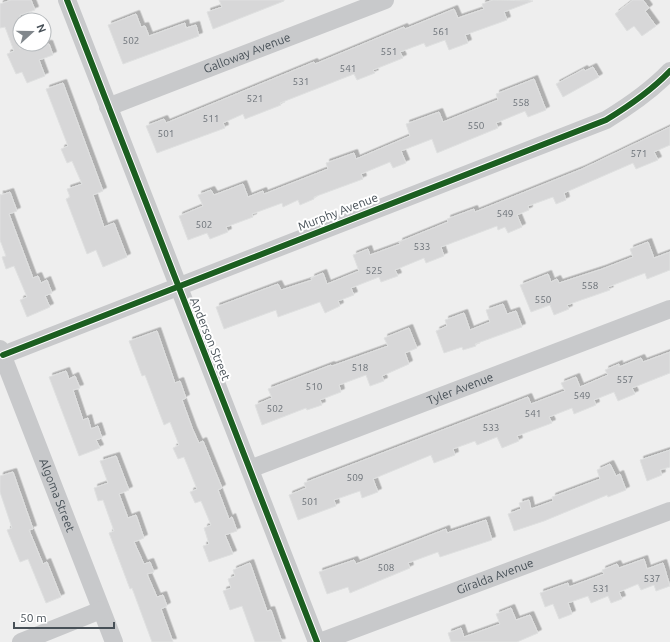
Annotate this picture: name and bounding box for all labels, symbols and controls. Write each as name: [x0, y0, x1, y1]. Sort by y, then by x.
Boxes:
north arrow: [12, 12, 52, 52]
text: N: [34, 22, 48, 34]
house number: 561: [433, 26, 449, 37]
street label: Galloway Avenue: [202, 30, 292, 75]
house number: 502: [123, 35, 139, 46]
house number: 551: [381, 46, 397, 57]
house number: 541: [340, 63, 356, 74]
house number: 531: [293, 76, 309, 87]
house number: 521: [247, 93, 263, 104]
house number: 558: [513, 97, 530, 108]
house number: 511: [203, 113, 219, 124]
house number: 550: [468, 120, 485, 131]
house number: 501: [158, 128, 174, 139]
house number: 571: [631, 148, 647, 159]
street label: Murphy Avenue: [296, 190, 380, 233]
house number: 549: [497, 208, 513, 219]
house number: 502: [196, 219, 212, 230]
house number: 533: [414, 241, 430, 252]
house number: 525: [366, 265, 382, 276]
house number: 558: [582, 280, 599, 291]
house number: 550: [535, 294, 552, 305]
street label: Anderson Street: [188, 295, 233, 382]
house number: 518: [352, 362, 369, 373]
street label: Tyler Avenue: [425, 370, 495, 407]
house number: 557: [617, 374, 633, 385]
house number: 510: [306, 381, 323, 392]
house number: 549: [574, 390, 590, 401]
house number: 502: [267, 403, 283, 414]
house number: 541: [525, 408, 541, 419]
house number: 533: [483, 422, 499, 433]
street label: Algoma Street: [37, 457, 78, 534]
house number: 509: [347, 472, 363, 483]
house number: 501: [302, 496, 318, 507]
street label: Giralda Avenue: [455, 556, 535, 596]
house number: 508: [378, 562, 395, 573]
house number: 537: [644, 573, 660, 584]
house number: 531: [593, 583, 609, 594]
scale bar: [14, 604, 114, 630]
text: 50 m: [20, 611, 47, 624]

